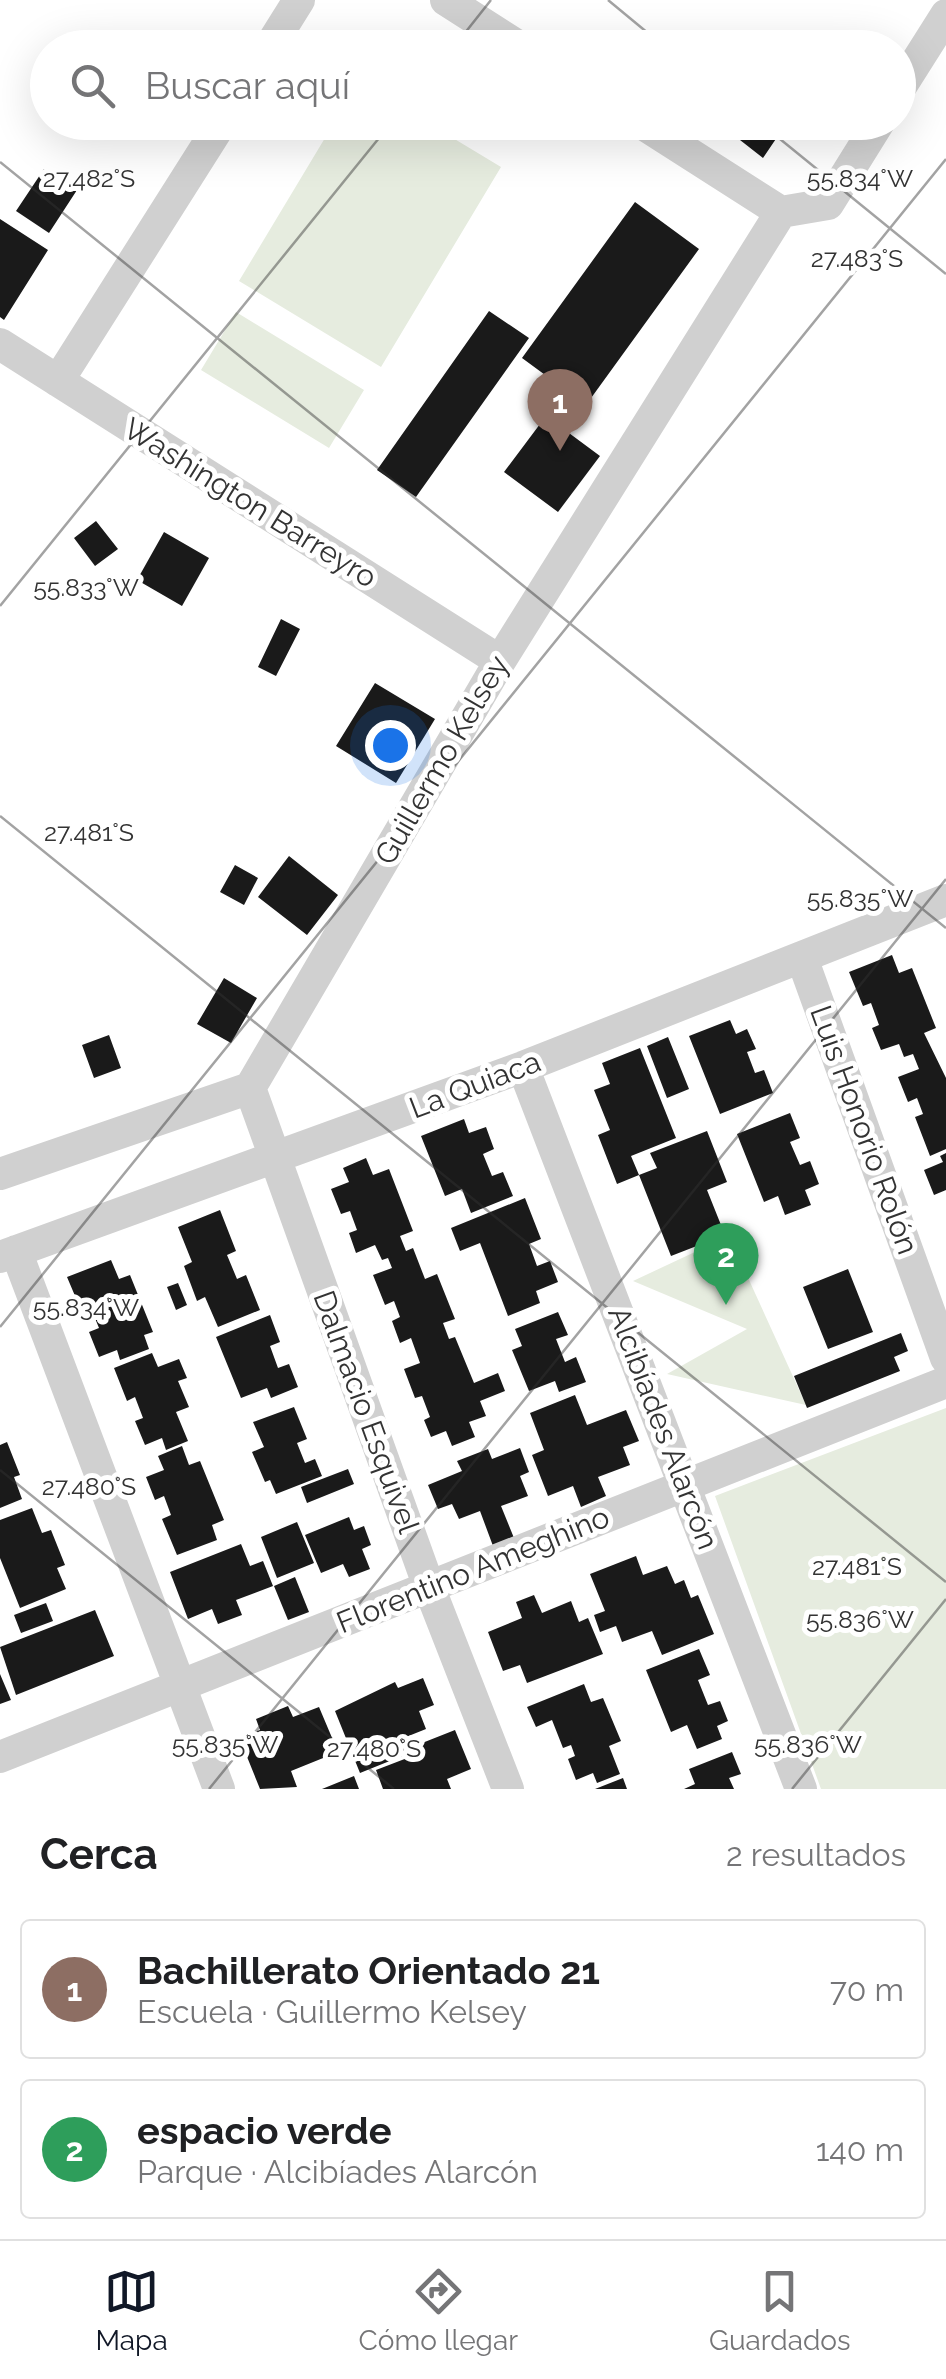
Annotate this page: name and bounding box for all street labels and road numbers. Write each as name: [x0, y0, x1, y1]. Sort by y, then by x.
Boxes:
street label: Washington Barreyro: [117, 410, 383, 595]
street label: Guillermo Kelsey: [368, 649, 516, 870]
street label: Luis Honorio Rolón: [803, 1001, 926, 1259]
street label: La Quiaca: [404, 1044, 545, 1126]
street label: Dalmacio Esquivel: [306, 1286, 427, 1538]
street label: Alcibíades Alarcón: [601, 1302, 726, 1554]
street label: Florentino Ameghino: [331, 1499, 614, 1640]

